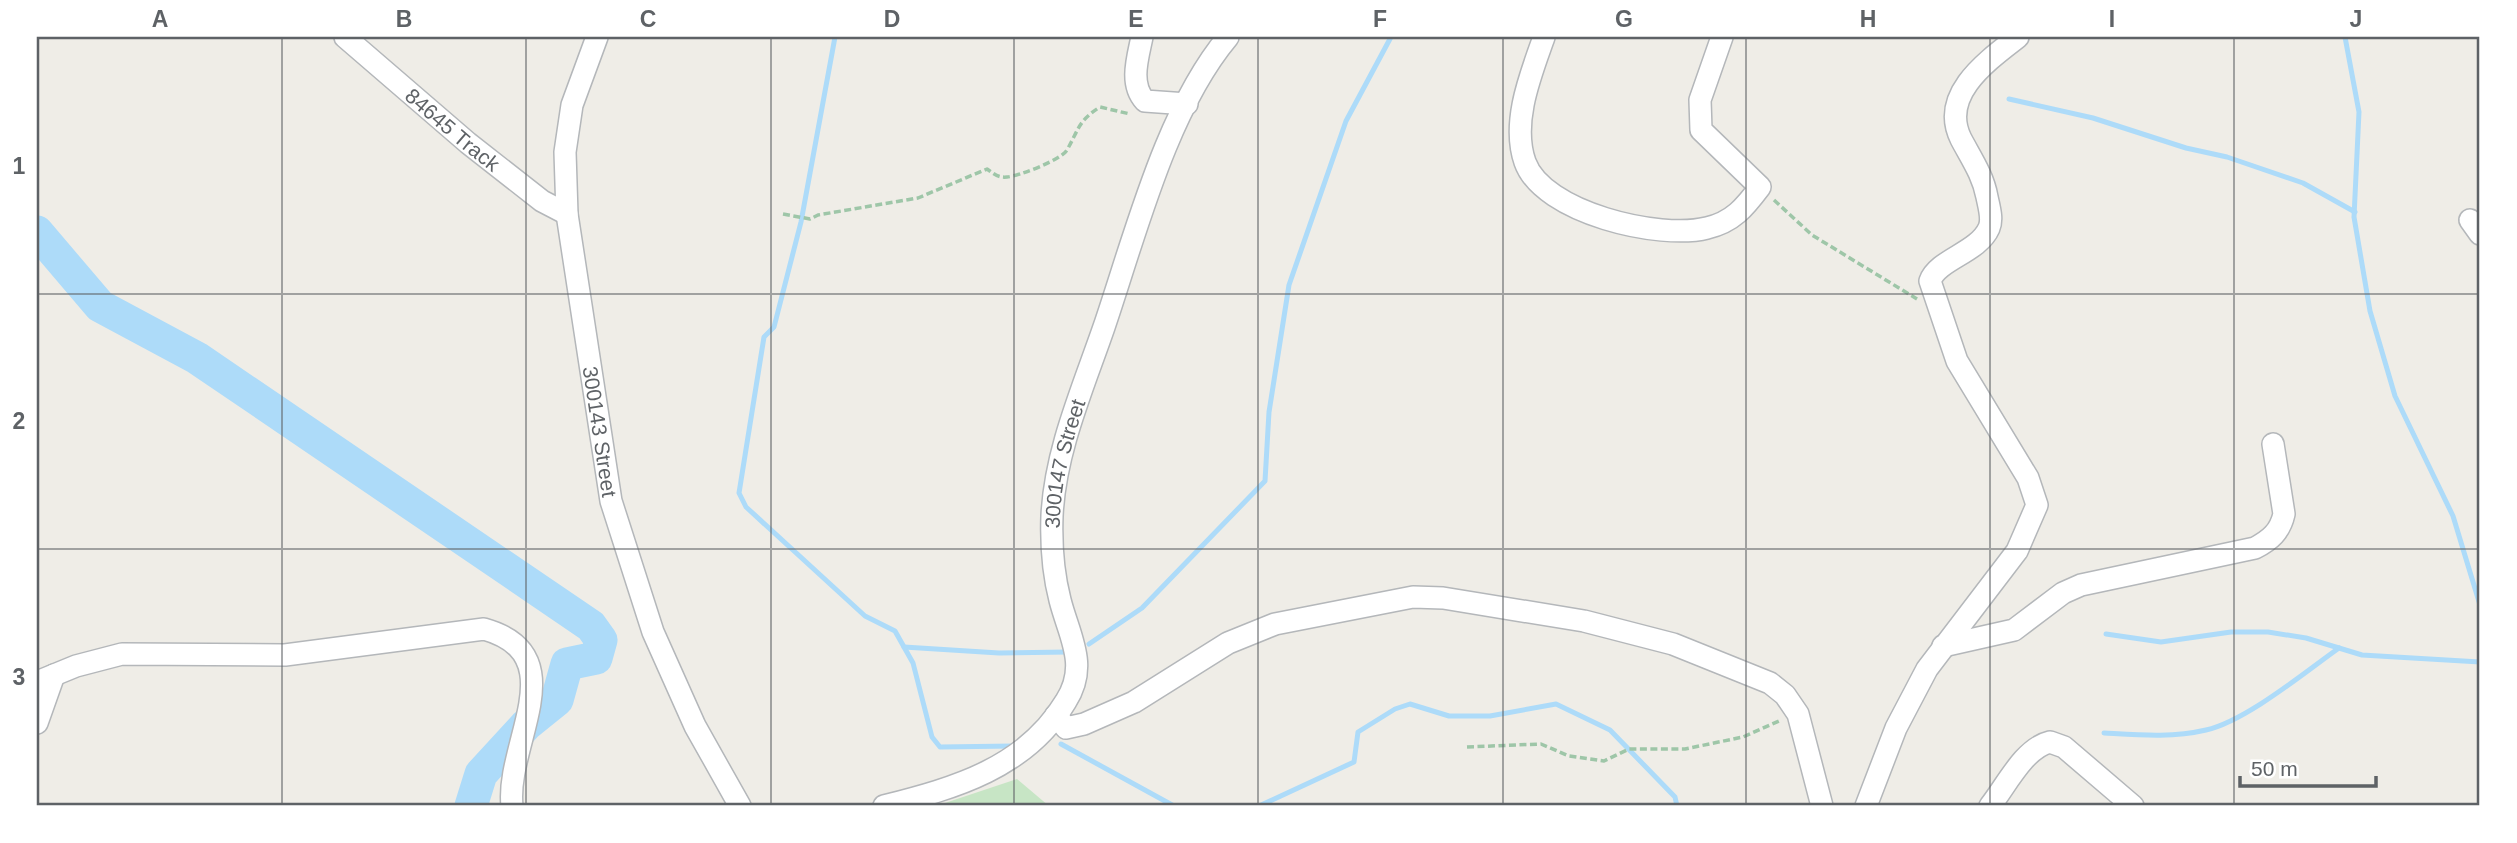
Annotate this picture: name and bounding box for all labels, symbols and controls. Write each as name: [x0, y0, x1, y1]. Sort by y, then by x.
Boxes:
text: A: [152, 6, 168, 32]
text: B: [396, 6, 412, 32]
text: C: [640, 6, 656, 32]
text: D: [884, 6, 900, 32]
text: E: [1128, 6, 1144, 32]
text: F: [1373, 6, 1387, 32]
text: G: [1615, 6, 1633, 32]
text: H: [1860, 6, 1876, 32]
text: I: [2109, 6, 2115, 32]
text: J: [2350, 6, 2362, 32]
street label: 84645 Track: [401, 83, 505, 175]
text: 1: [13, 153, 26, 179]
street label: 300143 Street: [579, 364, 622, 499]
street label: 300147 Street: [1040, 396, 1089, 529]
text: 2: [13, 408, 25, 434]
text: 3: [13, 664, 25, 690]
scale bar: [2240, 745, 2377, 789]
text: 50 m: [2251, 757, 2298, 780]

